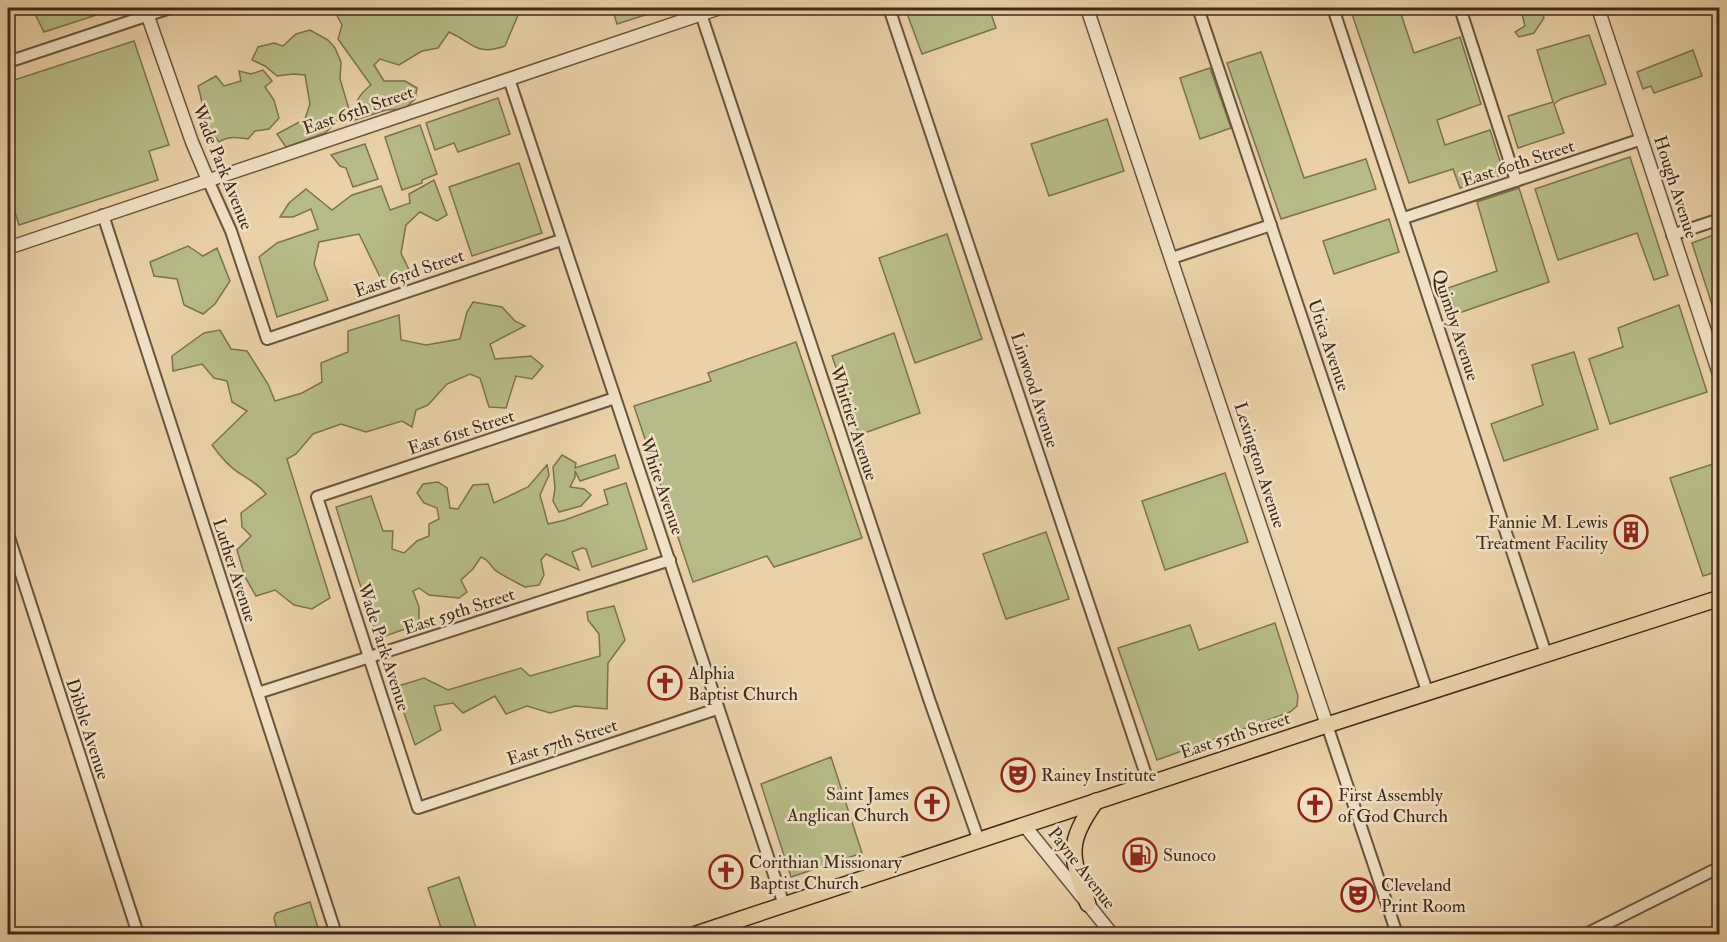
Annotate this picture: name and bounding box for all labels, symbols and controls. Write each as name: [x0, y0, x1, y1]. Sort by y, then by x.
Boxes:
street label: East 65th Street: [300, 81, 417, 140]
street label: Wade Park Avenue: [187, 100, 258, 234]
street label: Hough Avenue: [1648, 133, 1703, 242]
street label: East 60th Street: [1459, 134, 1577, 192]
street label: East 63rd Street: [351, 244, 467, 303]
street label: Quimby Avenue: [1427, 267, 1484, 384]
street label: Utica Avenue: [1302, 296, 1355, 395]
street label: Linwood Avenue: [1005, 330, 1064, 451]
street label: Whittier Avenue: [824, 362, 883, 484]
street label: Lexington Avenue: [1228, 399, 1291, 532]
street label: East 61st Street: [405, 404, 518, 461]
street label: White Avenue: [634, 433, 689, 539]
place label: Fannie M. Lewis Treatment Facility: [1476, 511, 1609, 555]
building icon: Fannie M. Lewis Treatment Facility: [1613, 514, 1649, 550]
street label: Luther Avenue: [207, 515, 262, 625]
street label: Wade Park Avenue: [352, 579, 415, 714]
street label: East 59th Street: [401, 583, 518, 640]
place label: Alphia Baptist Church: [687, 662, 798, 706]
church icon: Alphia Baptist Church: [647, 665, 683, 701]
street label: Dibble Avenue: [60, 676, 115, 783]
street label: East 55th Street: [1177, 707, 1293, 764]
street label: East 57th Street: [504, 714, 620, 771]
theatre icon: Rainey Institute: [1000, 757, 1036, 793]
place label: Rainey Institute: [1041, 764, 1157, 787]
place label: Saint James Anglican Church: [786, 783, 910, 827]
place label: First Assembly of God Church: [1338, 784, 1448, 828]
church icon: Saint James Anglican Church: [914, 786, 950, 822]
church icon: First Assembly of God Church: [1297, 787, 1333, 823]
street label: Payne Avenue: [1042, 823, 1121, 914]
fuel station icon: Sunoco: [1122, 837, 1158, 873]
place label: Sunoco: [1163, 844, 1216, 867]
place label: Corithian Missionary Baptist Church: [749, 851, 903, 895]
church icon: Corithian Missionary Baptist Church: [708, 854, 744, 890]
place label: Cleveland Print Room: [1381, 874, 1466, 918]
theatre icon: Cleveland Print Room: [1340, 877, 1376, 913]

